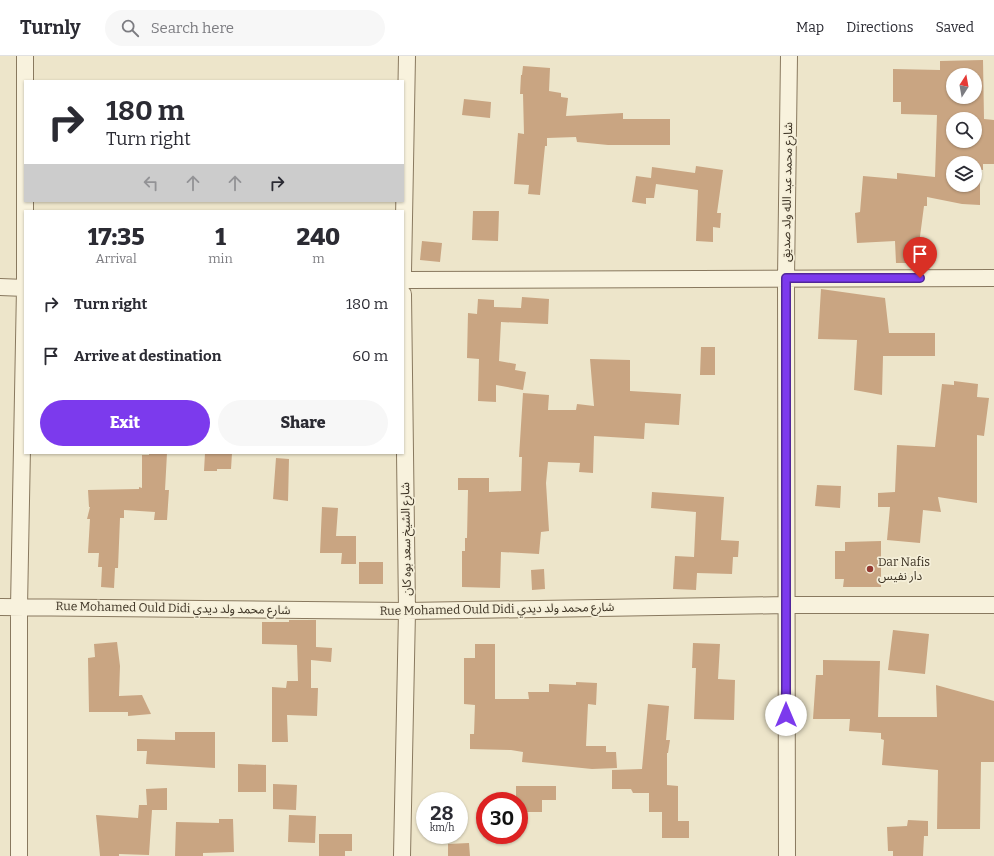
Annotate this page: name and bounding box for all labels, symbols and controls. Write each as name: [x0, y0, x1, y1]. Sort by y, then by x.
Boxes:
search box: [105, 10, 385, 46]
text: Turnly: [20, 16, 81, 39]
icon: search: [119, 17, 141, 39]
text: Search here: [151, 19, 234, 37]
text: Map: [796, 19, 824, 36]
text: Directions: [846, 19, 914, 36]
text: Saved: [936, 19, 974, 36]
north arrow: [946, 68, 982, 104]
map controls: [946, 68, 982, 192]
text: 180 m: [106, 94, 184, 127]
icon: right: [40, 96, 92, 148]
button: search: [946, 112, 982, 148]
street label: شارع محمد عبد الله ولد صديق: [779, 122, 797, 262]
text: Turn right: [106, 128, 191, 150]
button: layers: [946, 156, 982, 192]
icon: left: [140, 172, 162, 194]
icon: ahead: [182, 172, 204, 194]
icon: ahead: [224, 172, 246, 194]
icon: right: [266, 172, 288, 194]
text: 17:35: [88, 223, 144, 251]
text: 1: [215, 223, 226, 251]
text: 240: [296, 223, 340, 251]
pin: [903, 237, 937, 278]
icon: arrive: [909, 243, 931, 265]
text: Arrival: [96, 251, 137, 266]
text: min: [208, 251, 233, 266]
text: m: [312, 251, 325, 266]
icon: right: [40, 293, 62, 315]
text: Turn right: [74, 295, 147, 313]
text: 180 m: [346, 295, 388, 313]
icon: arrive: [40, 345, 62, 367]
text: Arrive at destination: [74, 347, 221, 365]
text: 60 m: [352, 347, 388, 365]
button: Exit: [40, 400, 210, 446]
button: Share: [218, 400, 388, 446]
street label: شارع الشيخ سعد بوه كان: [398, 482, 416, 596]
place label: Dar Nafis دار نفيس: [878, 555, 930, 583]
marker: Dar Nafis دار نفيس: [865, 564, 875, 574]
street label: Rue Mohamed Ould Didi شارع محمد ولد ديدي: [55, 599, 291, 620]
street label: Rue Mohamed Ould Didi شارع محمد ولد ديدي: [379, 600, 615, 621]
position arrow: [765, 694, 807, 736]
speed limit sign: 30: [476, 792, 528, 844]
text: 28: [430, 801, 454, 825]
text: km/h: [430, 822, 454, 834]

